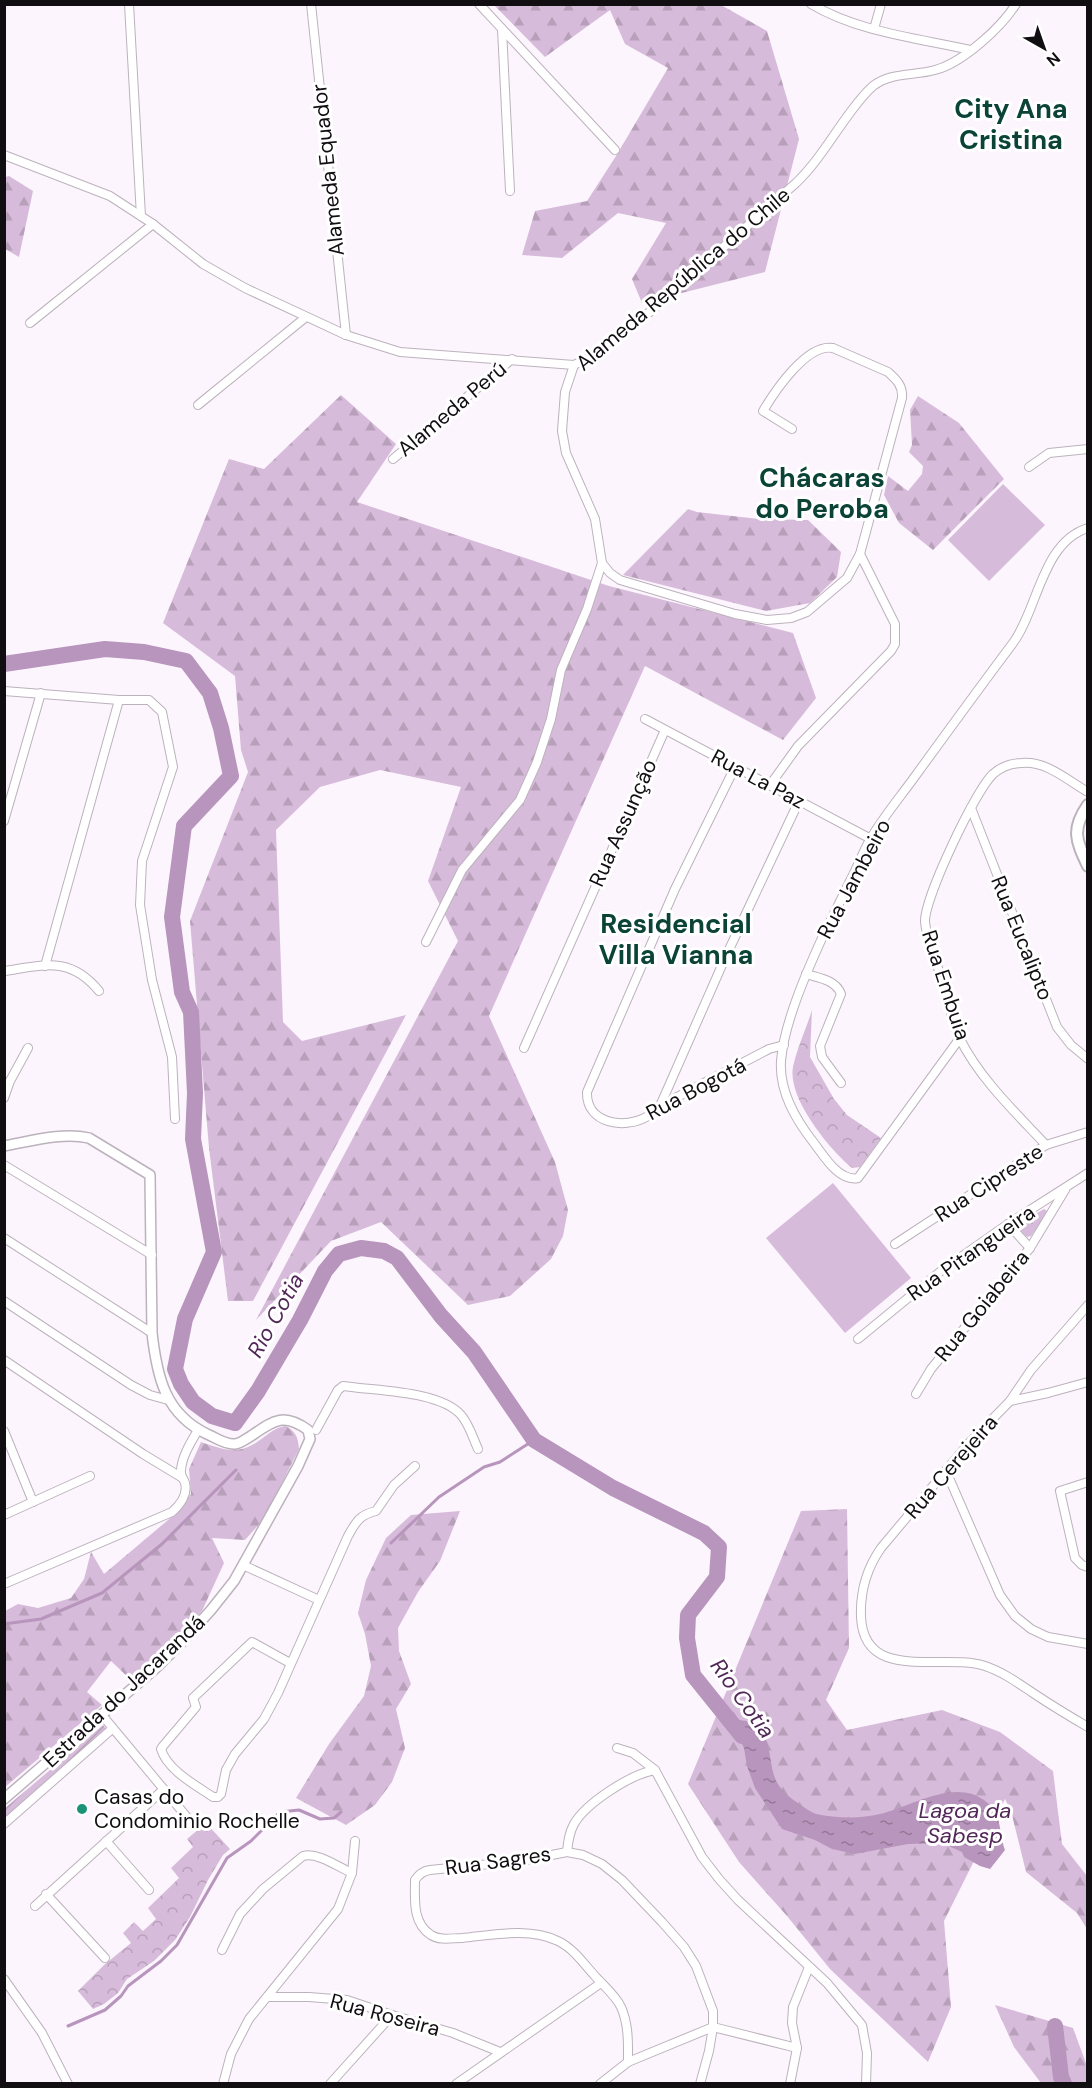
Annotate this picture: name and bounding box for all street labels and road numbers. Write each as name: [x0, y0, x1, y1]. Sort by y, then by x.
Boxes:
street label: Alameda Equador: [305, 82, 351, 257]
street label: Alameda República do Chile: [570, 181, 796, 377]
street label: Alameda Perú: [392, 355, 512, 463]
street label: Rua La Paz: [706, 743, 810, 815]
street label: Rua Assunção: [582, 755, 664, 891]
street label: Rua Jambeiro: [811, 814, 897, 944]
street label: Rua Eucalipto: [984, 872, 1060, 1004]
street label: Rua Embuia: [915, 927, 977, 1043]
street label: Rua Bogotá: [641, 1051, 751, 1127]
street label: Rua Cipreste: [929, 1137, 1049, 1229]
street label: Rua Pitangueira: [901, 1198, 1041, 1308]
street label: Rua Goiabeira: [928, 1244, 1036, 1368]
street label: Rua Cerejeira: [898, 1409, 1004, 1525]
street label: Estrada do Jacarandá: [37, 1608, 211, 1774]
street label: Rua Sagres: [443, 1840, 553, 1882]
street label: Rua Roseira: [327, 1987, 443, 2043]

